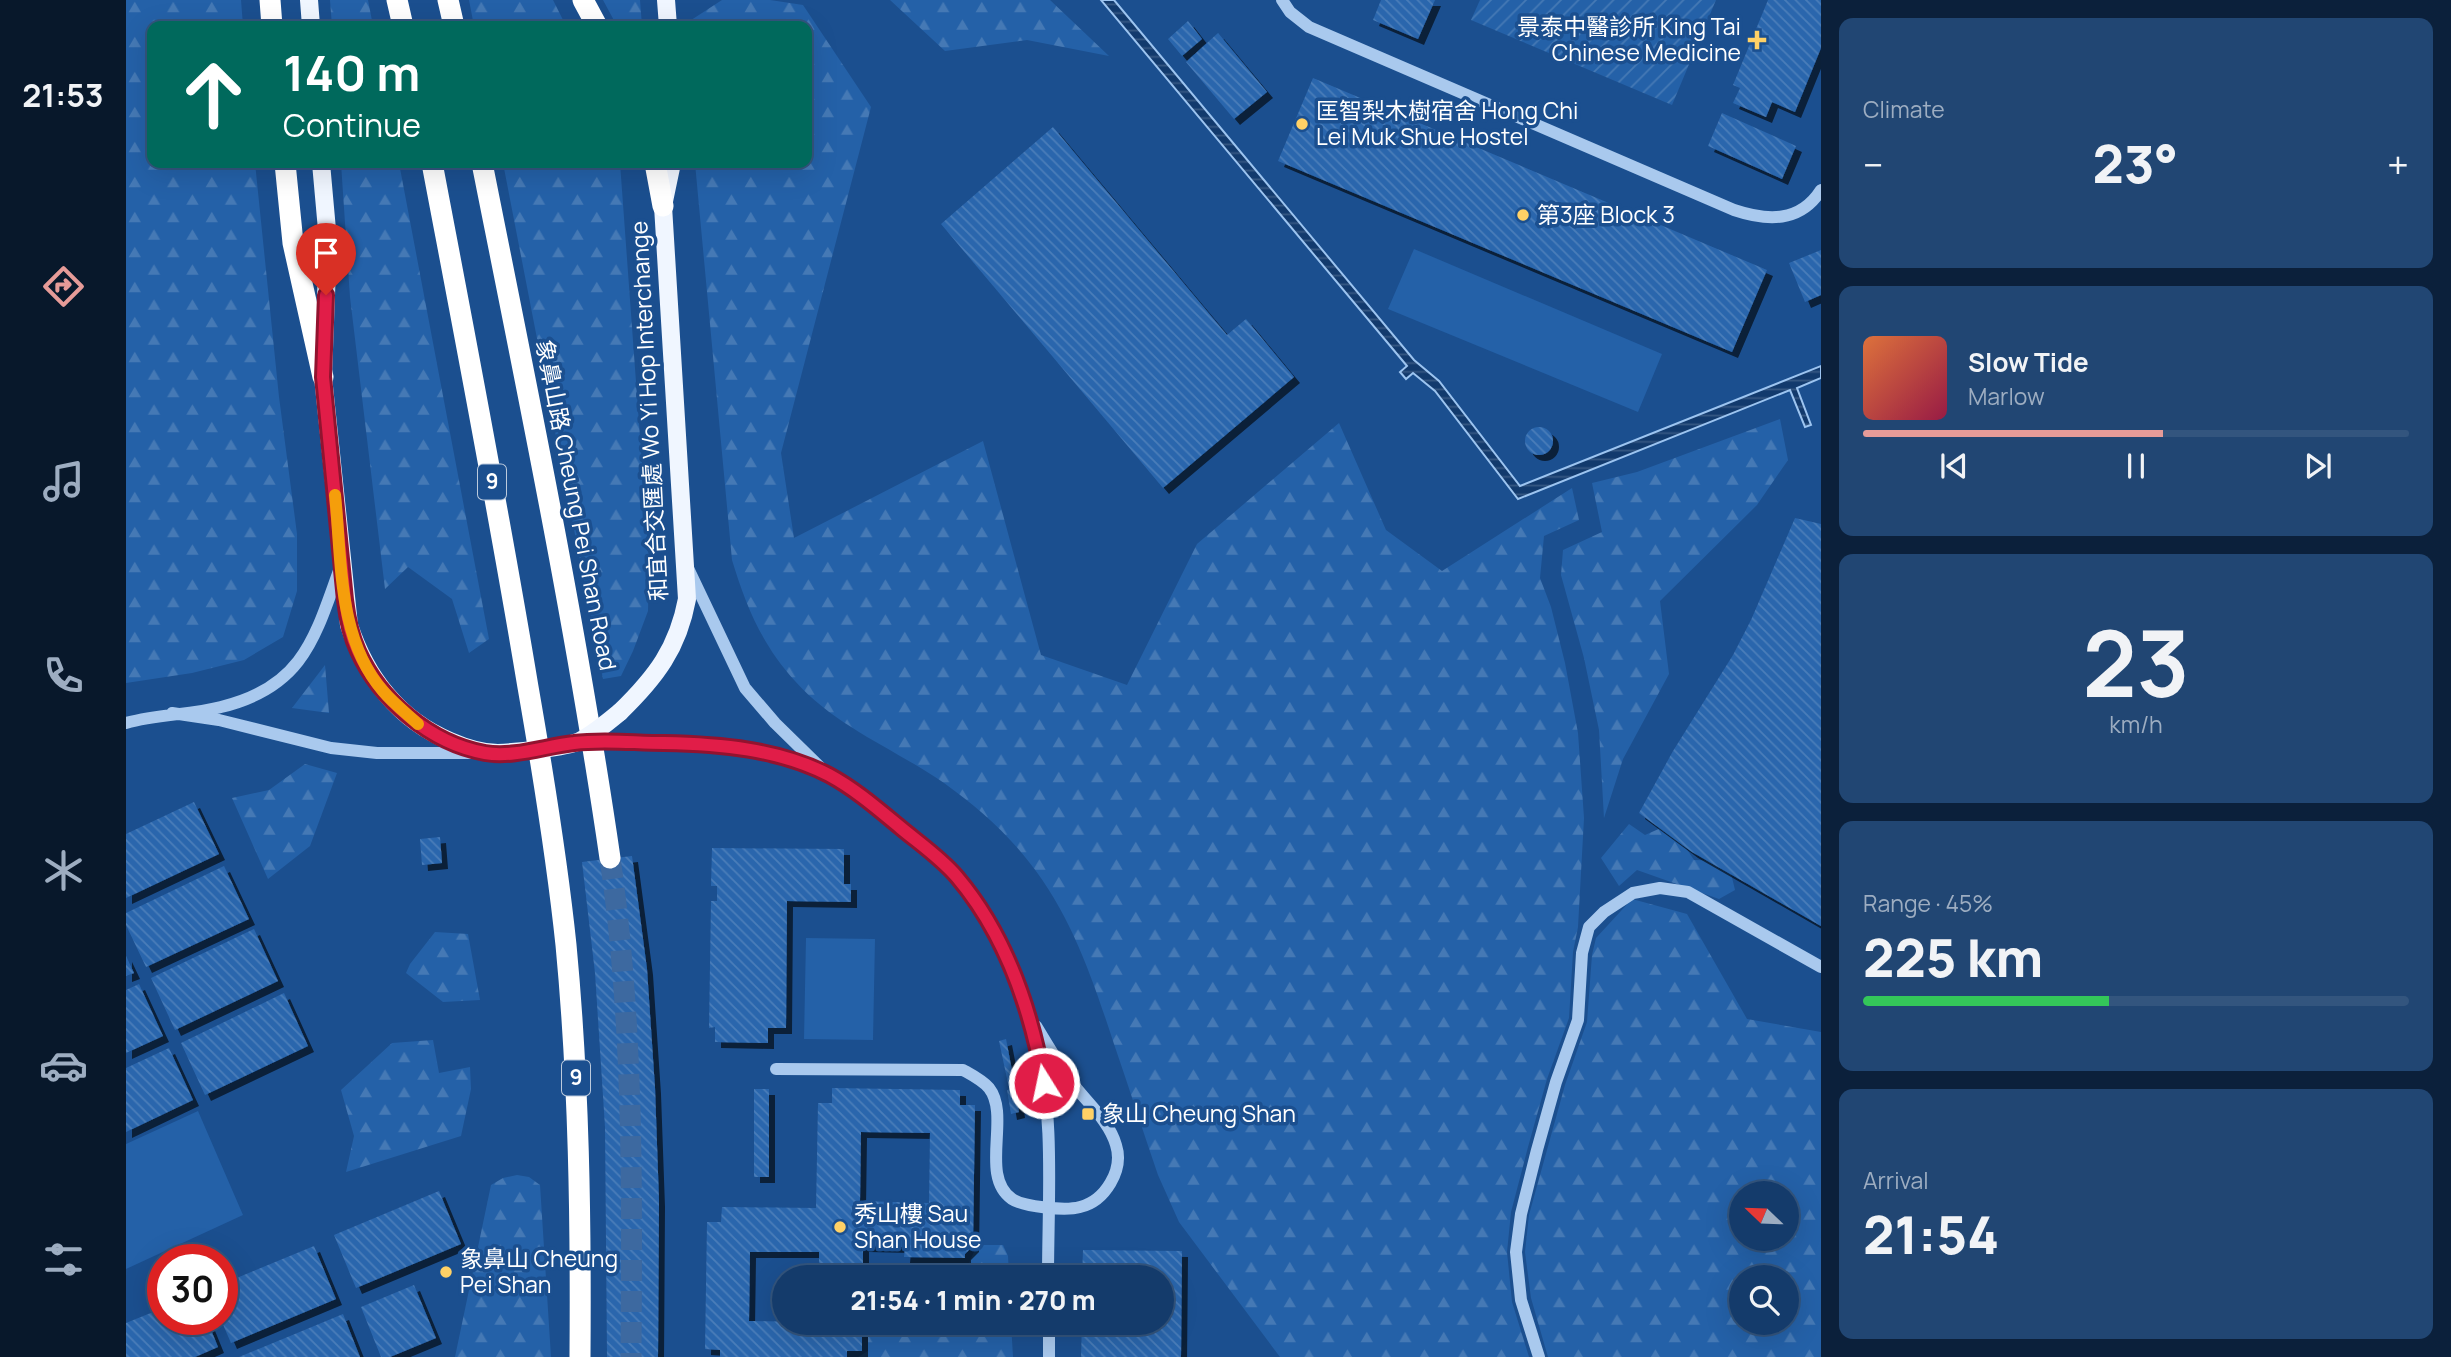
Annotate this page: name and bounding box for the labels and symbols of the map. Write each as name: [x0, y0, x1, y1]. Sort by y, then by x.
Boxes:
place label: 景泰中醫診所 King Tai Chinese Medicine: [1517, 10, 1741, 68]
marker: 景泰中醫診所 King Tai Chinese Medicine: [1747, 30, 1767, 50]
place label: 匡智梨木樹宿舍 Hong Chi Lei Muk Shue Hostel: [1316, 94, 1578, 152]
marker: 匡智梨木樹宿舍 Hong Chi Lei Muk Shue Hostel: [1294, 116, 1310, 132]
place label: 第3座 Block 3: [1537, 198, 1675, 230]
marker: 第3座 Block 3: [1515, 207, 1531, 223]
street label: 和宜合交匯處 Wo Yi Hop Interchange: [622, 220, 674, 602]
pin: [296, 223, 356, 295]
street label: 象鼻山路 Cheung Pei Shan Road: [529, 337, 625, 673]
road number: 9: [478, 464, 506, 500]
position arrow: [1007, 1046, 1081, 1120]
road number: 9: [562, 1060, 590, 1096]
place label: 象山 Cheung Shan: [1102, 1097, 1296, 1129]
marker: 象山 Cheung Shan: [1080, 1106, 1096, 1122]
north arrow: [1729, 1181, 1799, 1251]
place label: 秀山樓 Sau Shan House: [854, 1197, 981, 1255]
marker: 秀山樓 Sau Shan House: [832, 1219, 848, 1235]
place label: 象鼻山 Cheung Pei Shan: [460, 1242, 618, 1300]
speed limit sign: 30: [147, 1244, 238, 1335]
marker: 象鼻山 Cheung Pei Shan: [438, 1264, 454, 1280]

